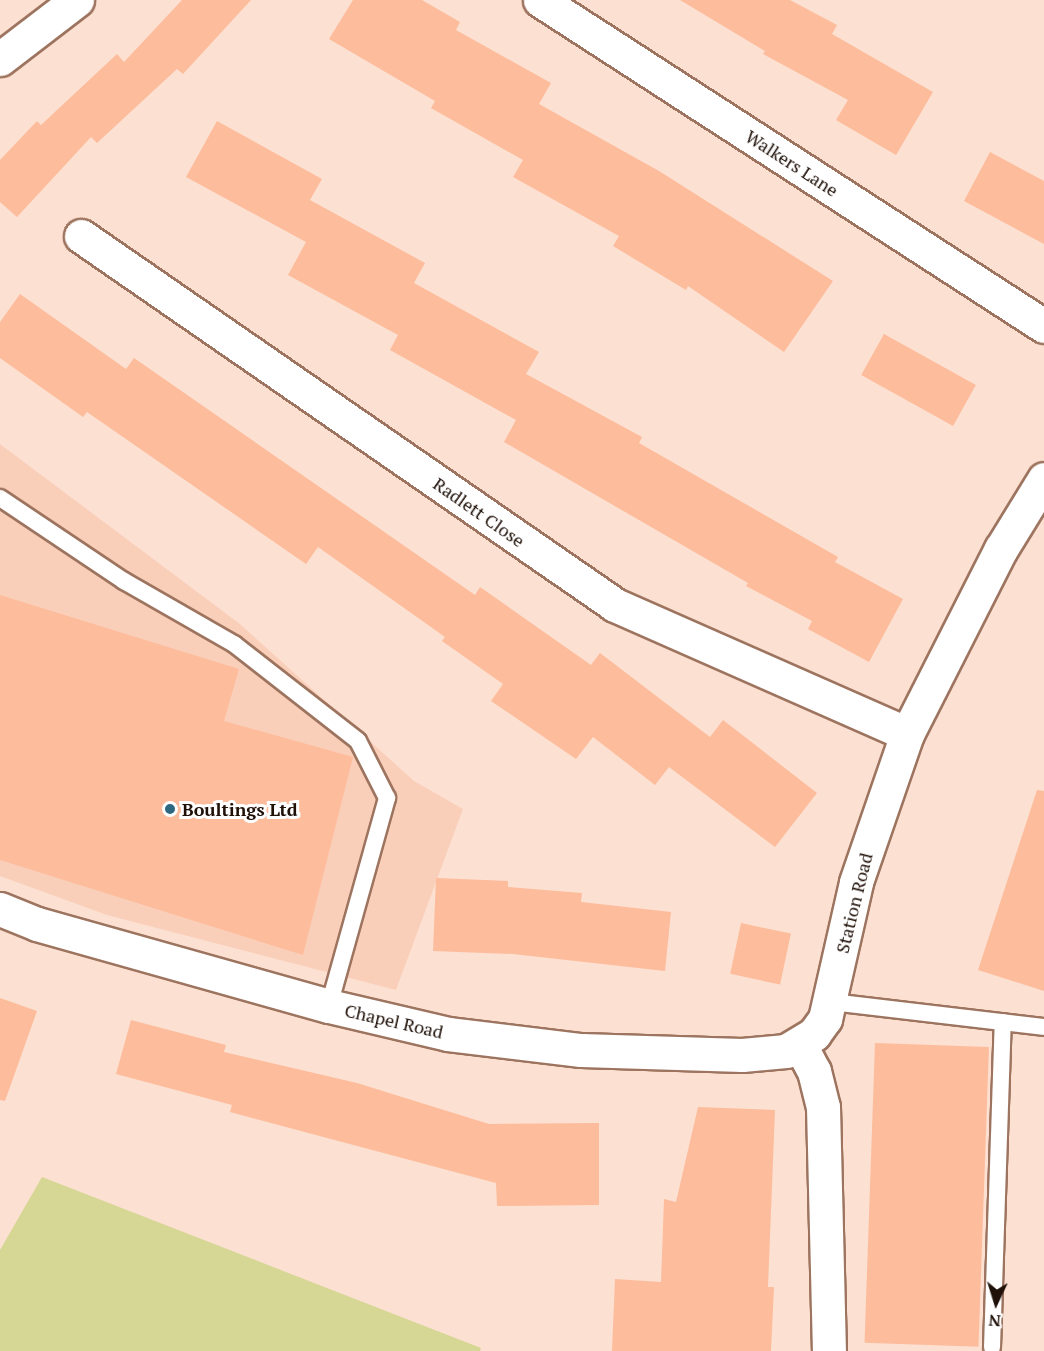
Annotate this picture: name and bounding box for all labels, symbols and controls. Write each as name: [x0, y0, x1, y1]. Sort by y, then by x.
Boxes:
street label: Walkers Lane: [742, 125, 842, 201]
street label: Radlett Close: [429, 473, 529, 551]
place label: Boultings Ltd: [182, 798, 297, 820]
marker: Boultings Ltd: [163, 802, 177, 816]
street label: Station Road: [831, 851, 877, 955]
street label: Chapel Road: [343, 999, 445, 1043]
north arrow: [966, 1273, 1026, 1333]
text: N: [988, 1310, 1002, 1332]

